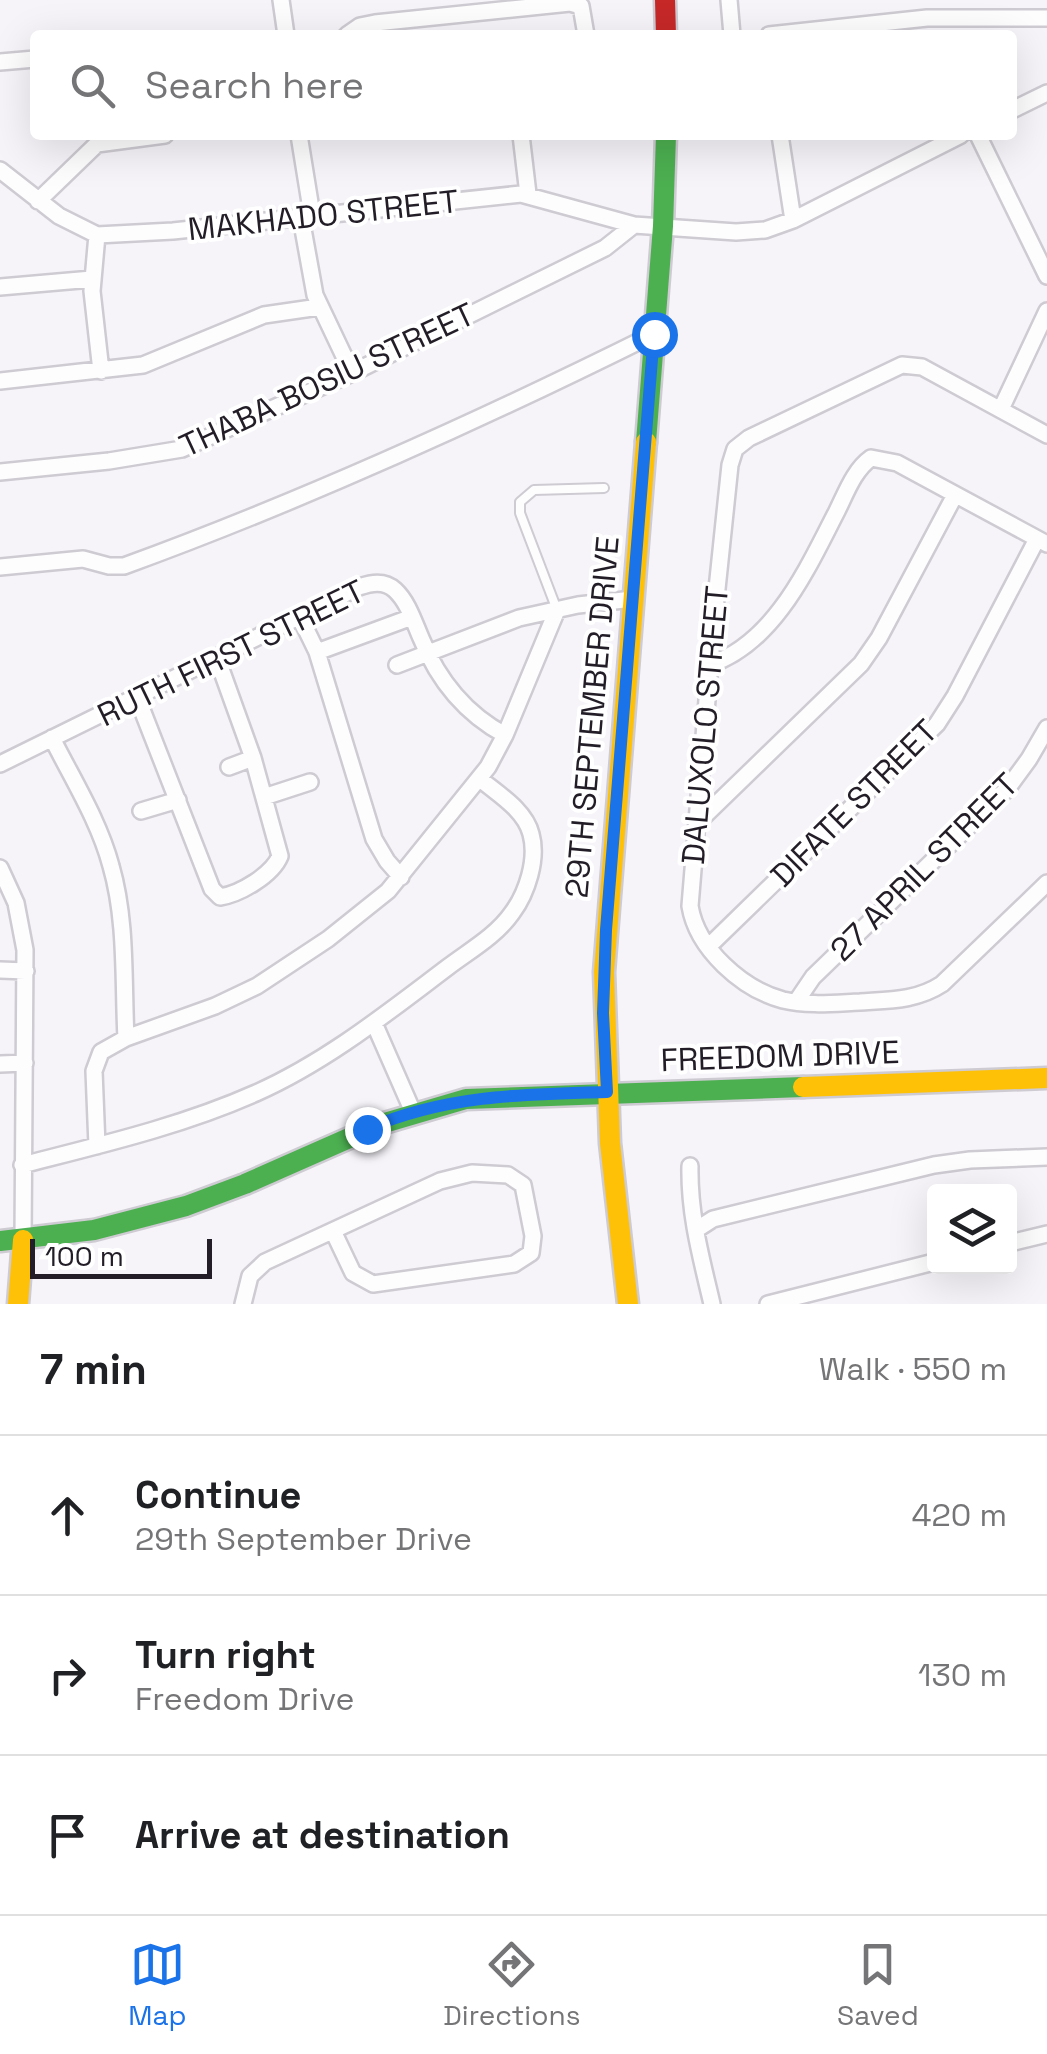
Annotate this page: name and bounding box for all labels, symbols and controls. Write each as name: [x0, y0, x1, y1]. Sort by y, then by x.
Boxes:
search box: [30, 30, 1017, 140]
icon: search: [65, 58, 120, 113]
text: Search here: [145, 61, 364, 109]
street label: MAKHADO STREET: [186, 181, 460, 249]
street label: THABA BOSIU STREET: [173, 294, 481, 466]
route start: [632, 312, 678, 358]
street label: 29TH SEPTEMBER DRIVE: [556, 535, 628, 899]
street label: RUTH FIRST STREET: [91, 571, 371, 735]
street label: DALUXOLO STREET: [673, 584, 737, 866]
street label: DIFATE STREET: [762, 711, 946, 895]
street label: 27 APRIL STREET: [822, 765, 1026, 969]
street label: FREEDOM DRIVE: [660, 1032, 900, 1080]
route end: [345, 1107, 391, 1153]
map controls: [927, 1184, 1017, 1274]
button: layers: [927, 1184, 1017, 1274]
scale bar: [30, 1234, 212, 1278]
text: 100 m: [45, 1238, 124, 1274]
text: 7 min: [40, 1343, 147, 1396]
text: Walk · 550 m: [819, 1349, 1007, 1389]
text: Continue: [135, 1471, 301, 1519]
icon: ahead: [40, 1488, 95, 1543]
text: 420 m: [911, 1495, 1007, 1535]
text: 29th September Drive: [135, 1519, 472, 1559]
text: Turn right: [135, 1631, 316, 1679]
icon: right: [40, 1648, 95, 1703]
text: 130 m: [918, 1655, 1007, 1695]
text: Freedom Drive: [135, 1679, 354, 1719]
icon: arrive: [40, 1808, 95, 1863]
text: Arrive at destination: [135, 1811, 510, 1859]
tab: Map: [128, 1937, 187, 2033]
tab: Directions: [443, 1937, 580, 2033]
tab: Saved: [837, 1937, 919, 2033]

